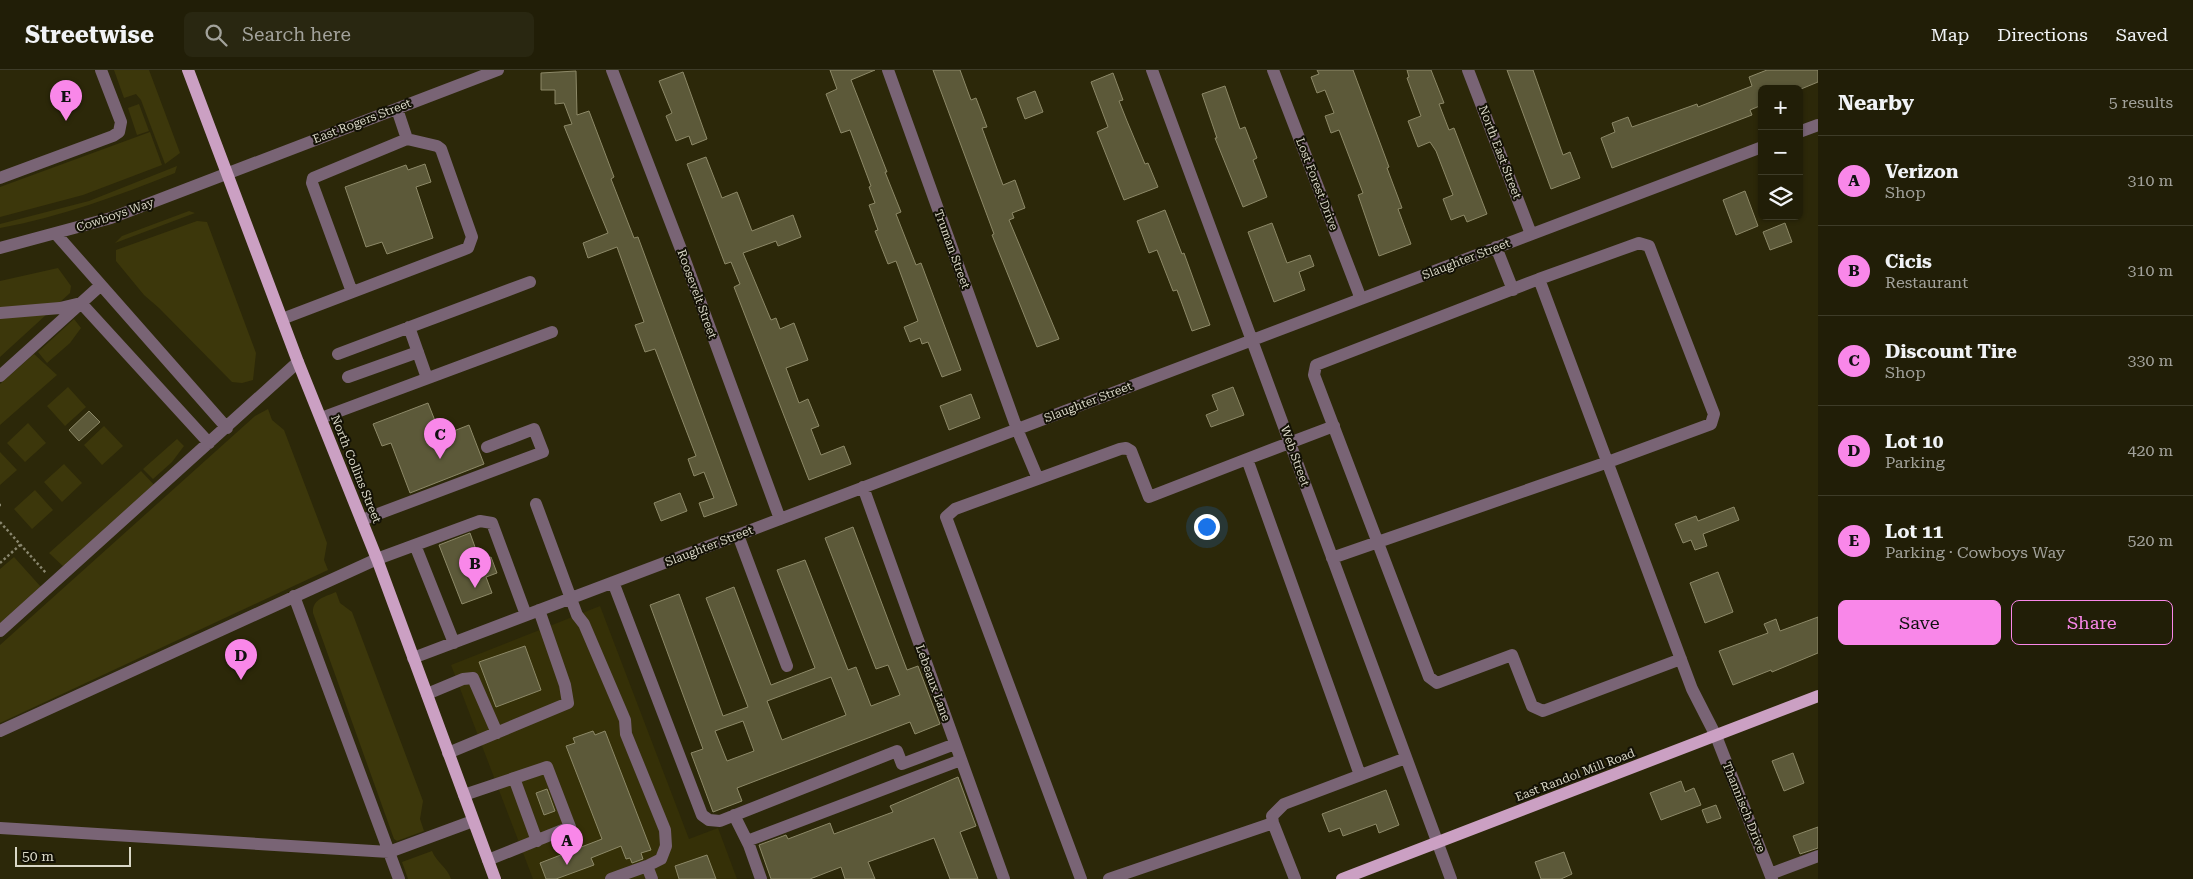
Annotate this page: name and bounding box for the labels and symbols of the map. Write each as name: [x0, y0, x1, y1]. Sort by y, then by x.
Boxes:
pin: E: [50, 80, 82, 121]
street label: East Rogers Street: [311, 96, 414, 146]
street label: North East Street: [1476, 103, 1524, 201]
street label: Lost Forest Drive: [1293, 136, 1341, 233]
street label: Cowboys Way: [74, 195, 157, 235]
street label: Truman Street: [931, 208, 973, 291]
street label: Slaughter Street: [1420, 236, 1512, 282]
street label: Roosevelt Street: [674, 248, 720, 341]
street label: Slaughter Street: [1042, 379, 1134, 425]
street label: North Collins Street: [328, 413, 384, 526]
pin: C: [424, 418, 456, 459]
street label: Web Street: [1278, 424, 1313, 489]
your location: [1194, 514, 1220, 540]
street label: Slaughter Street: [663, 523, 755, 569]
pin: B: [459, 547, 491, 588]
pin: D: [225, 639, 257, 680]
street label: Lebeaux Lane: [913, 643, 954, 724]
street label: East Randol Mill Road: [1513, 746, 1637, 804]
street label: Thannisch Drive: [1720, 760, 1769, 855]
pin: A: [551, 824, 583, 865]
scale bar: [15, 844, 131, 867]

